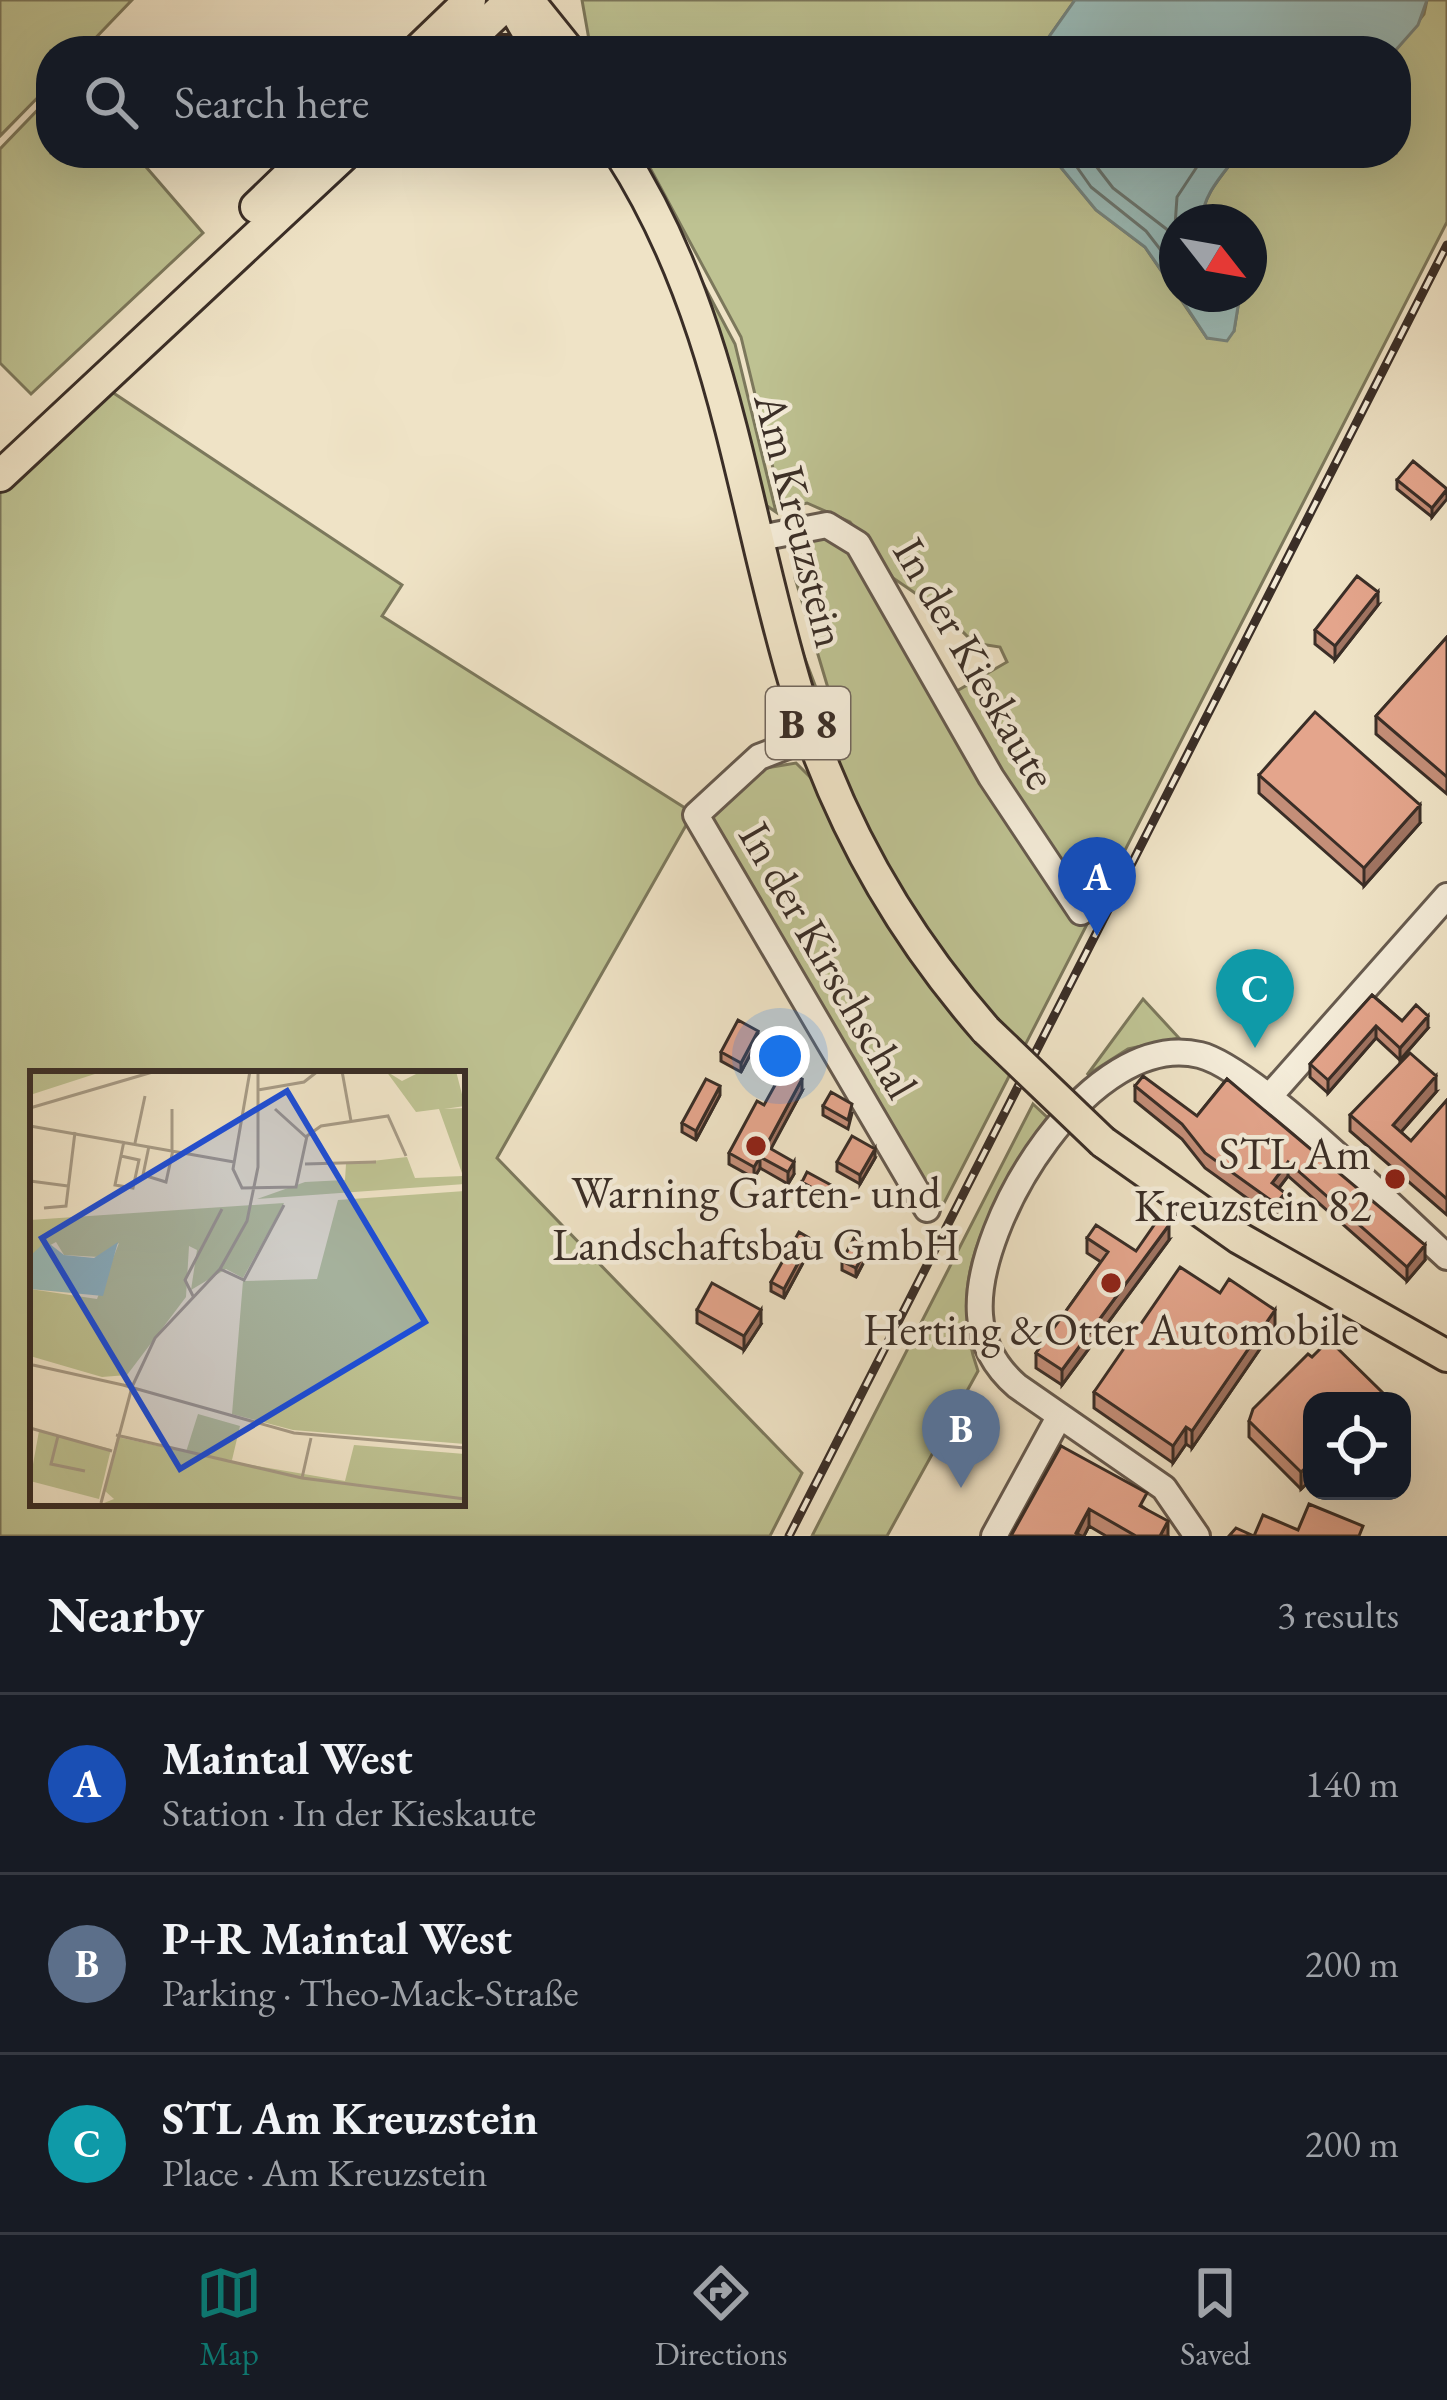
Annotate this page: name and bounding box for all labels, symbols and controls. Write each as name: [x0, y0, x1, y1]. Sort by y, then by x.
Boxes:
search box: [36, 36, 1411, 168]
icon: search: [78, 69, 144, 135]
text: Search here: [174, 73, 369, 131]
north arrow: [1159, 204, 1267, 312]
street label: Am Kreuzstein: [741, 386, 861, 653]
street label: In der Kieskaute: [881, 527, 1071, 799]
road number: B 8: [766, 687, 850, 759]
street label: In der Kirschschal: [726, 811, 932, 1109]
pin: A: [1058, 837, 1136, 936]
pin: C: [1216, 949, 1294, 1048]
your location: [750, 1026, 810, 1086]
inset map: [30, 1071, 465, 1506]
place label: STL Am Kreuzstein 82: [1134, 1124, 1371, 1234]
marker: Warning Garten- und Landschaftsbau GmbH: [743, 1133, 769, 1159]
place label: Warning Garten- und Landschaftsbau GmbH: [552, 1163, 960, 1273]
marker: STL Am Kreuzstein 82: [1382, 1166, 1408, 1192]
marker: Herting &Otter Automobile: [1098, 1270, 1124, 1296]
place label: Herting &Otter Automobile: [863, 1300, 1359, 1358]
pin: B: [922, 1389, 1000, 1488]
map controls: [1303, 1392, 1411, 1500]
button: locate: [1303, 1392, 1411, 1500]
text: Nearby: [48, 1581, 204, 1647]
text: 3 results: [1277, 1589, 1399, 1640]
text: Maintal West: [162, 1729, 413, 1787]
text: A: [73, 1758, 101, 1809]
text: 140 m: [1305, 1758, 1399, 1809]
text: Station · In der Kieskaute: [162, 1787, 536, 1838]
text: P+R Maintal West: [162, 1909, 512, 1967]
text: B: [75, 1938, 99, 1989]
text: 200 m: [1305, 1938, 1399, 1989]
text: Parking · Theo-Mack-Straße: [162, 1967, 579, 2018]
text: STL Am Kreuzstein: [162, 2089, 538, 2147]
text: C: [73, 2118, 101, 2169]
text: 200 m: [1305, 2118, 1399, 2169]
text: Place · Am Kreuzstein: [162, 2147, 488, 2198]
tab: Map: [196, 2260, 262, 2375]
tab: Directions: [655, 2260, 788, 2375]
tab: Saved: [1180, 2260, 1251, 2375]

